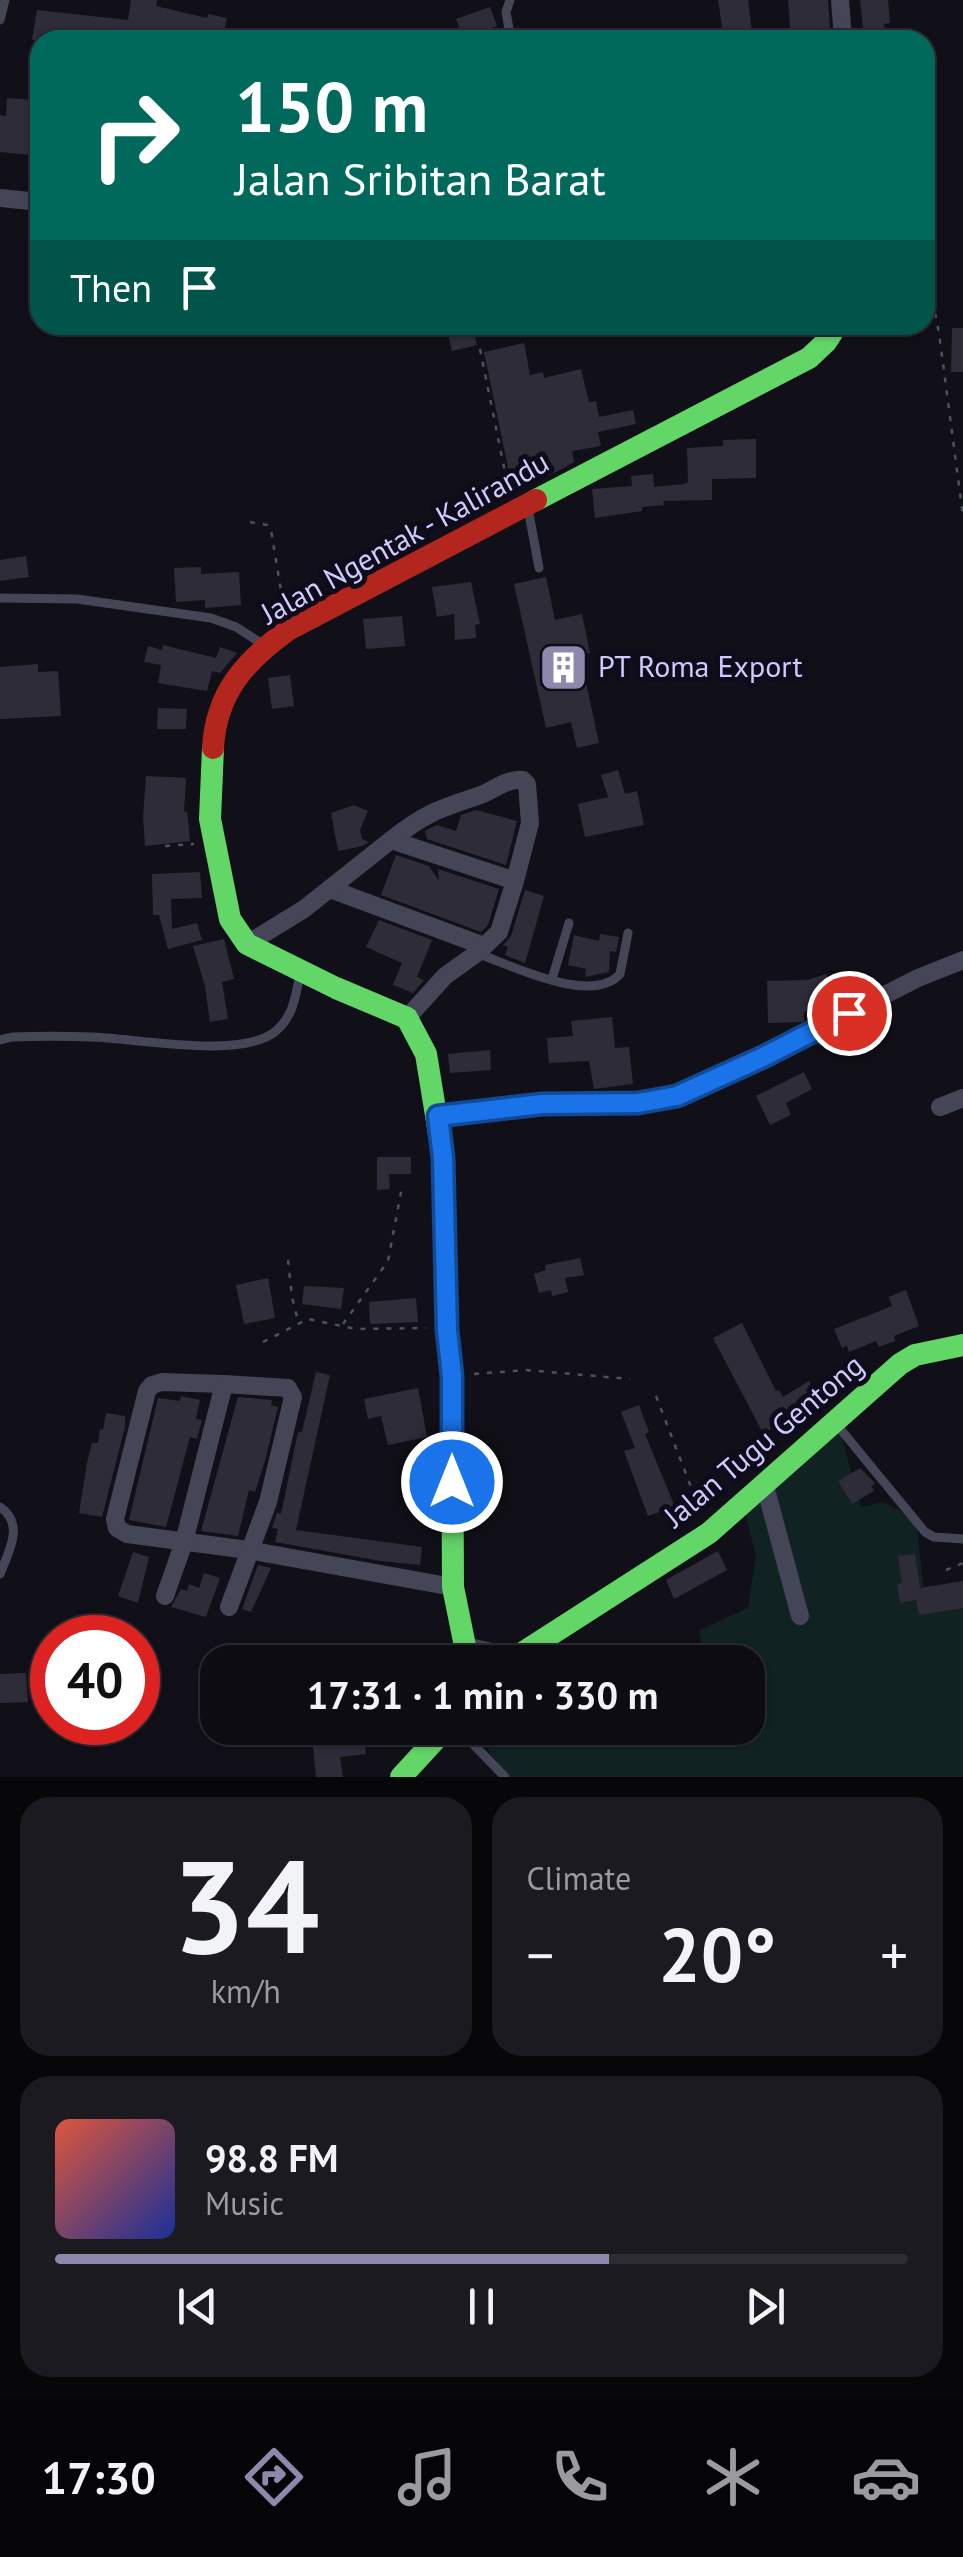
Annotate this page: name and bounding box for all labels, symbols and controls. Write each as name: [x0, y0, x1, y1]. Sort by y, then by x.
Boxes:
text: 150 m: [235, 61, 428, 151]
icon: right: [70, 70, 200, 200]
text: Jalan Sribitan Barat: [235, 149, 606, 207]
icon: arrive: [172, 260, 227, 315]
text: Then: [70, 263, 152, 312]
street label: Jalan Ngentak - Kalirandu: [252, 441, 555, 633]
building icon: PT Roma Export: [537, 641, 589, 693]
place label: PT Roma Export: [598, 646, 803, 685]
pin: [807, 971, 892, 1056]
icon: arrive: [822, 986, 877, 1041]
street label: Jalan Tugu Gentong: [654, 1345, 871, 1536]
position arrow: [400, 1430, 504, 1534]
speed limit sign: 40: [30, 1615, 160, 1745]
text: 17:31 · 1 min · 330 m: [307, 1670, 658, 1719]
text: 34: [172, 1821, 319, 1989]
text: Climate: [527, 1857, 631, 1899]
text: 20°: [658, 1906, 776, 2003]
text: −: [527, 1919, 554, 1990]
text: +: [880, 1919, 908, 1990]
text: km/h: [211, 1970, 281, 2012]
text: 98.8 FM: [205, 2133, 338, 2182]
text: Music: [205, 2182, 284, 2224]
icon: previous: [170, 2279, 225, 2334]
icon: pause: [454, 2279, 509, 2334]
icon: next: [738, 2279, 793, 2334]
icon: directions: [239, 2442, 309, 2512]
icon: music: [392, 2442, 462, 2512]
icon: phone: [545, 2442, 615, 2512]
icon: climate: [698, 2442, 768, 2512]
icon: car: [851, 2442, 921, 2512]
text: 17:30: [42, 2448, 156, 2506]

